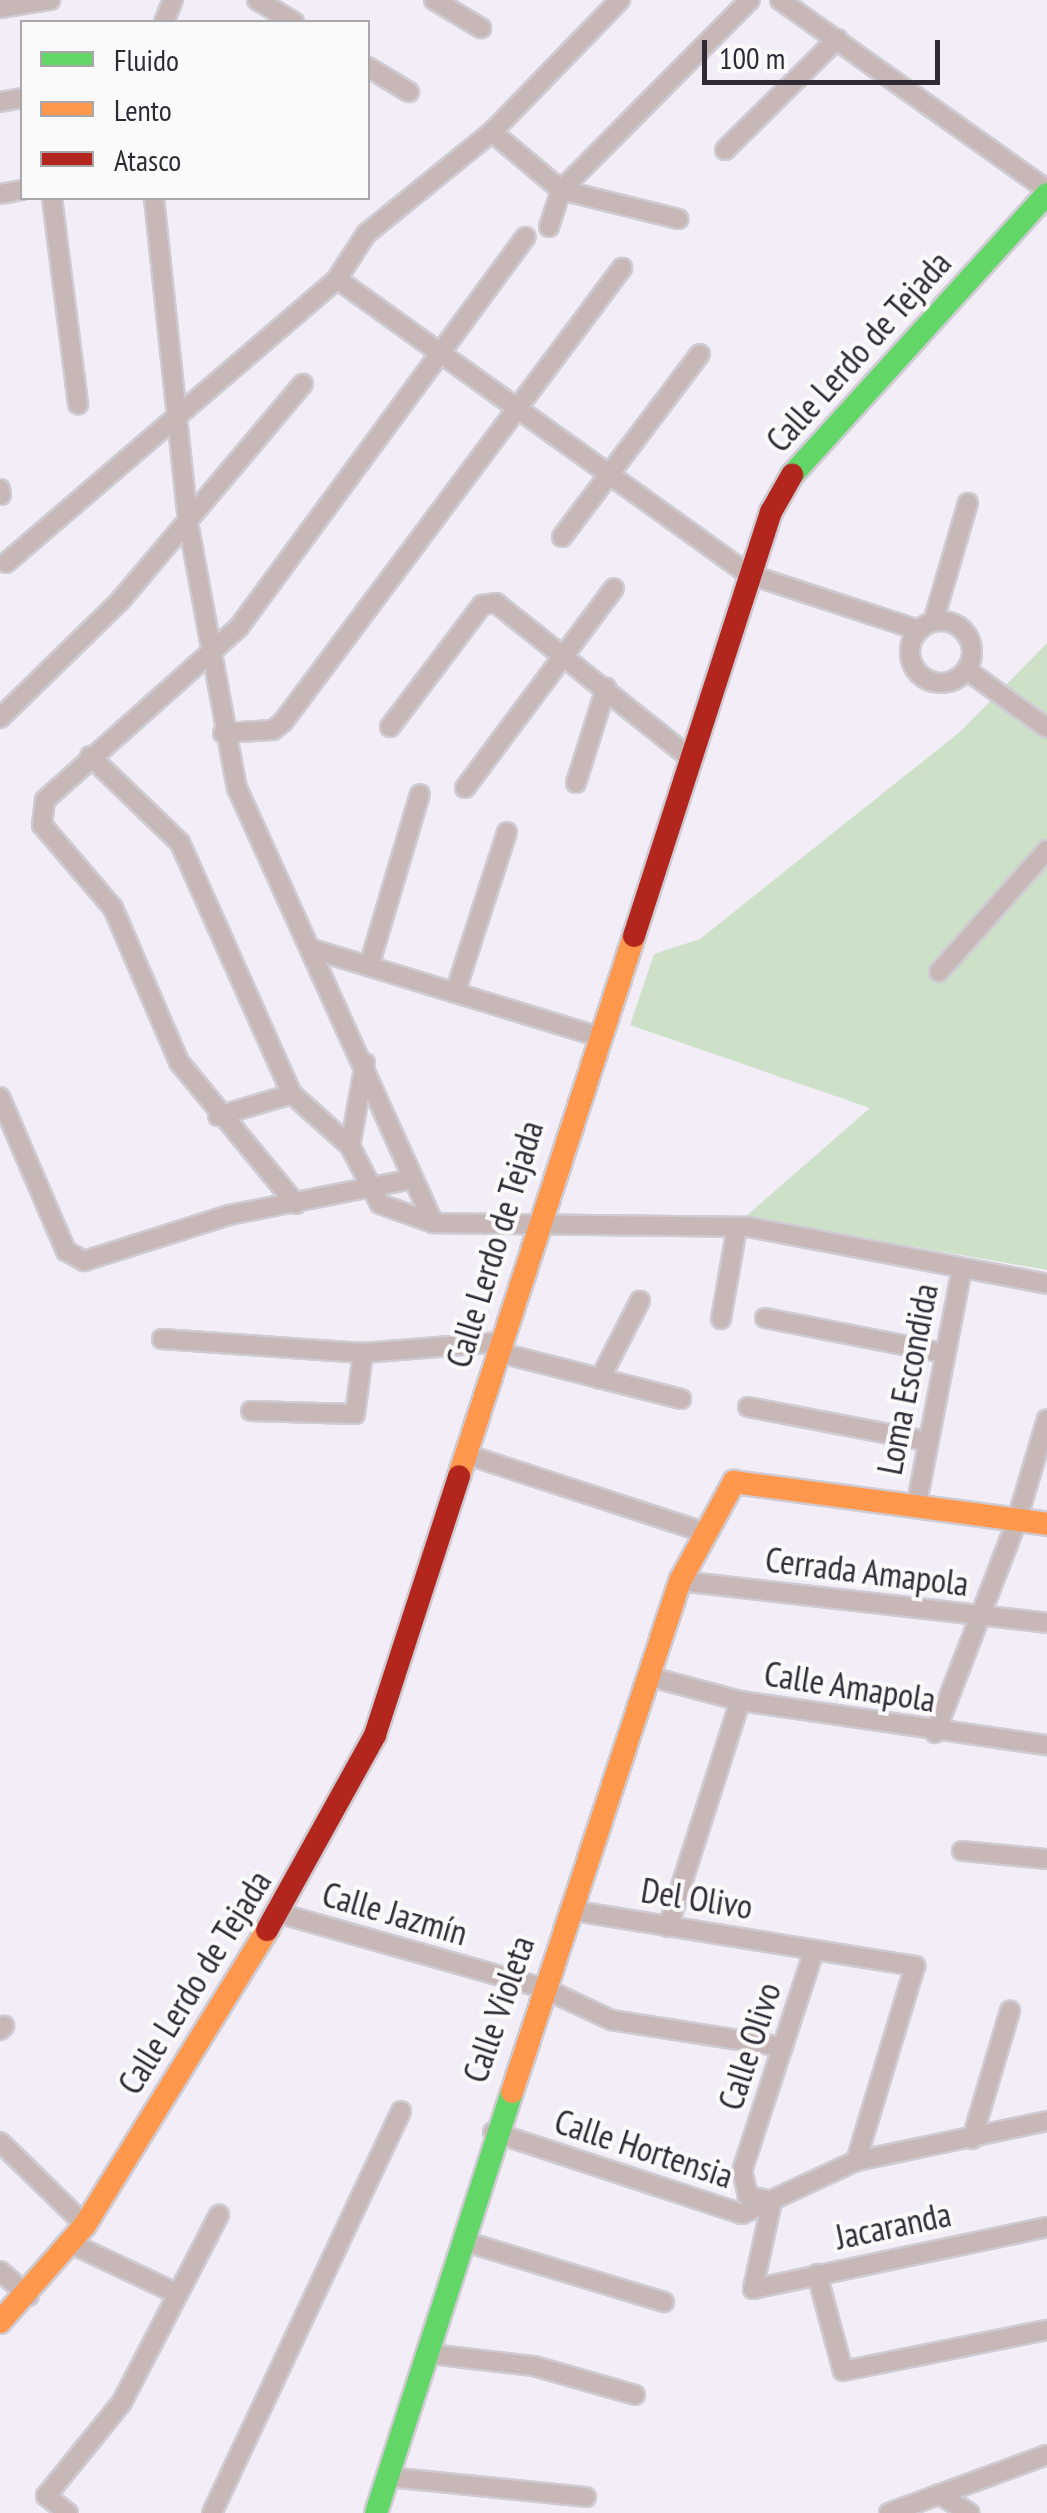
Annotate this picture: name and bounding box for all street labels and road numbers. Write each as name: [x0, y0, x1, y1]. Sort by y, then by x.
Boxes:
street label: Calle Lerdo de Tejada: [757, 242, 959, 460]
street label: Calle Lerdo de Tejada: [436, 1115, 552, 1373]
street label: Loma Escondida: [868, 1280, 946, 1478]
street label: Cerrada Amapola: [763, 1538, 971, 1604]
street label: Calle Amapola: [761, 1652, 939, 1720]
street label: Calle Lerdo de Tejada: [108, 1862, 280, 2102]
street label: Del Olivo: [638, 1868, 756, 1928]
street label: Calle Jazmín: [318, 1872, 472, 1954]
street label: Calle Violeta: [453, 1930, 543, 2088]
street label: Calle Olivo: [709, 1977, 789, 2115]
street label: Calle Hortensia: [550, 2099, 738, 2197]
street label: Jacaranda: [831, 2192, 955, 2258]

